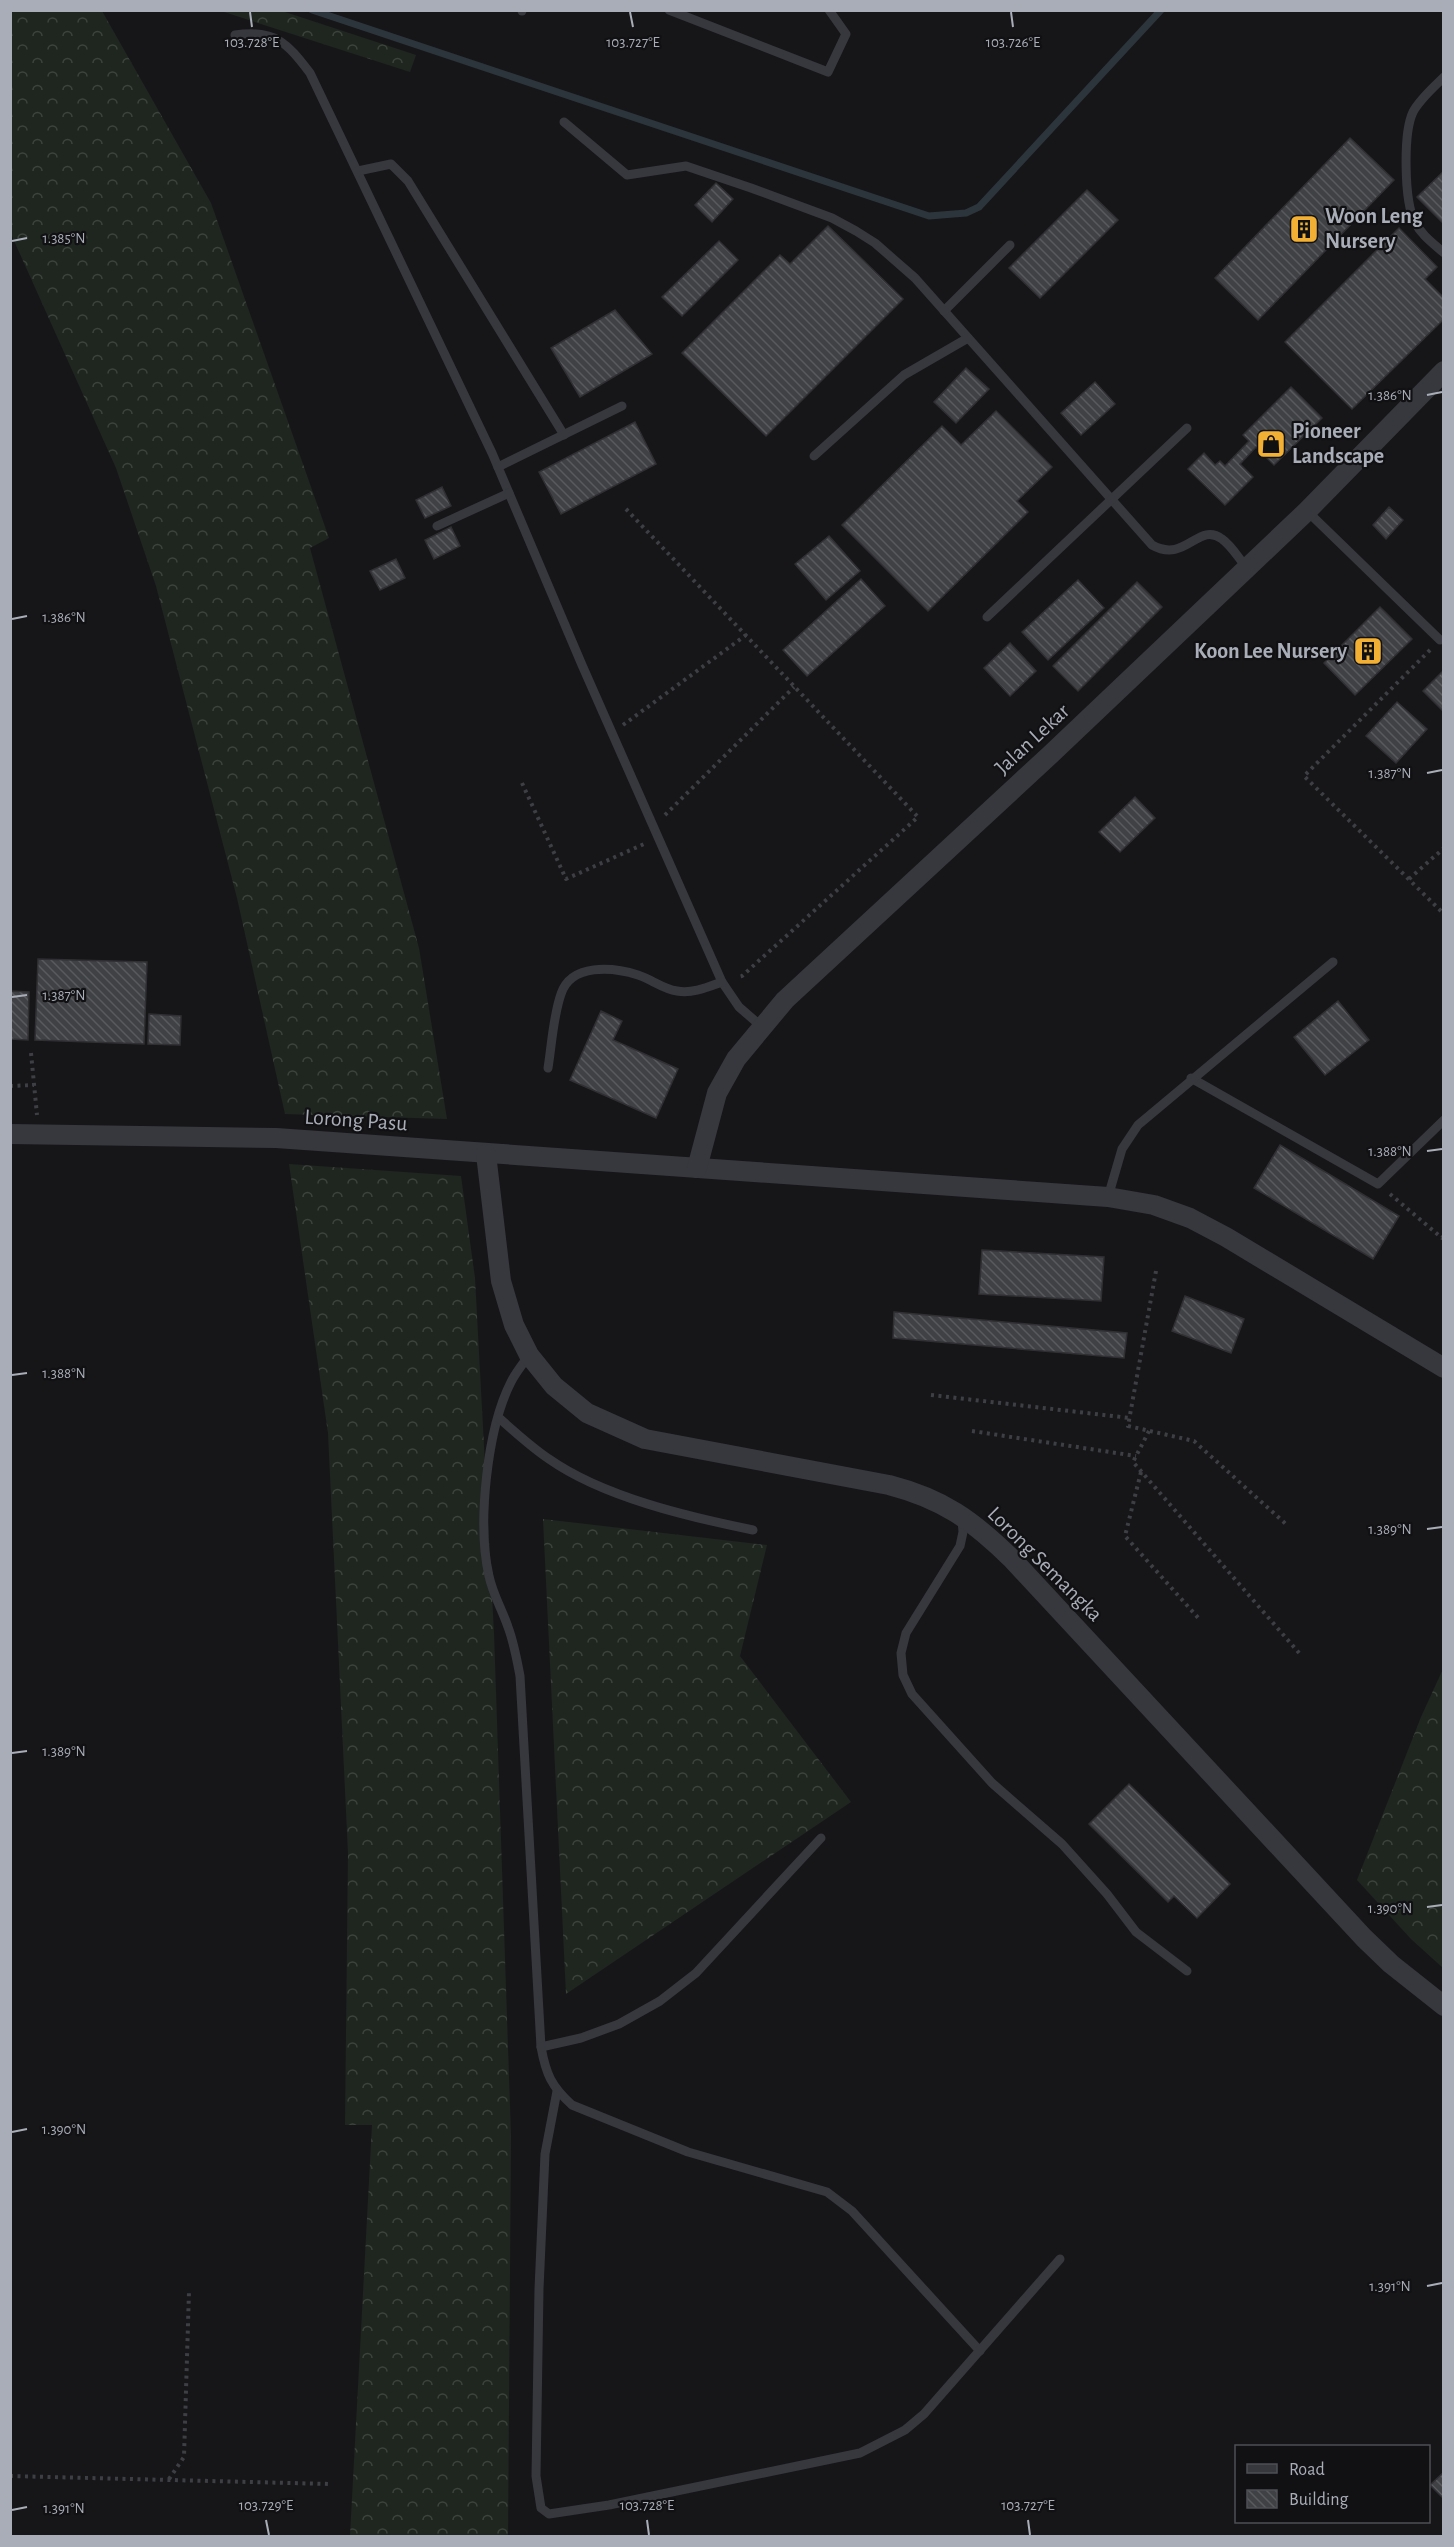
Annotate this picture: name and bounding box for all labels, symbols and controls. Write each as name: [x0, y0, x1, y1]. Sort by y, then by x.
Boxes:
text: 103.728°E: [225, 35, 279, 50]
text: 103.727°E: [606, 35, 660, 50]
text: 103.726°E: [986, 35, 1040, 50]
place label: Woon Leng Nursery: [1325, 205, 1424, 253]
building icon: Woon Leng Nursery: [1288, 213, 1320, 245]
text: 1.385°N: [43, 231, 85, 246]
text: 1.386°N: [1368, 388, 1412, 403]
place label: Pioneer Landscape: [1292, 420, 1384, 467]
shop icon: Pioneer Landscape: [1255, 428, 1287, 460]
text: 1.386°N: [42, 610, 86, 625]
building icon: Koon Lee Nursery: [1352, 635, 1384, 667]
place label: Koon Lee Nursery: [1194, 640, 1347, 663]
street label: Jalan Lekar: [991, 699, 1073, 779]
text: 1.387°N: [1369, 766, 1411, 781]
text: 1.387°N: [43, 988, 85, 1003]
street label: Lorong Pasu: [304, 1105, 408, 1135]
text: 1.388°N: [1368, 1144, 1412, 1159]
text: 1.388°N: [42, 1366, 86, 1381]
street label: Lorong Semangka: [983, 1502, 1107, 1626]
text: 1.389°N: [1368, 1522, 1412, 1537]
text: 1.389°N: [42, 1744, 86, 1759]
text: 1.390°N: [1368, 1901, 1412, 1916]
text: 1.390°N: [42, 2122, 86, 2137]
text: 1.391°N: [1369, 2279, 1411, 2294]
legend: [1235, 2445, 1430, 2523]
text: Road: [1289, 2461, 1325, 2479]
text: Building: [1289, 2491, 1349, 2509]
text: 103.729°E: [239, 2498, 293, 2513]
text: 103.728°E: [620, 2498, 674, 2513]
text: 103.727°E: [1001, 2498, 1055, 2513]
text: 1.391°N: [43, 2501, 85, 2516]

